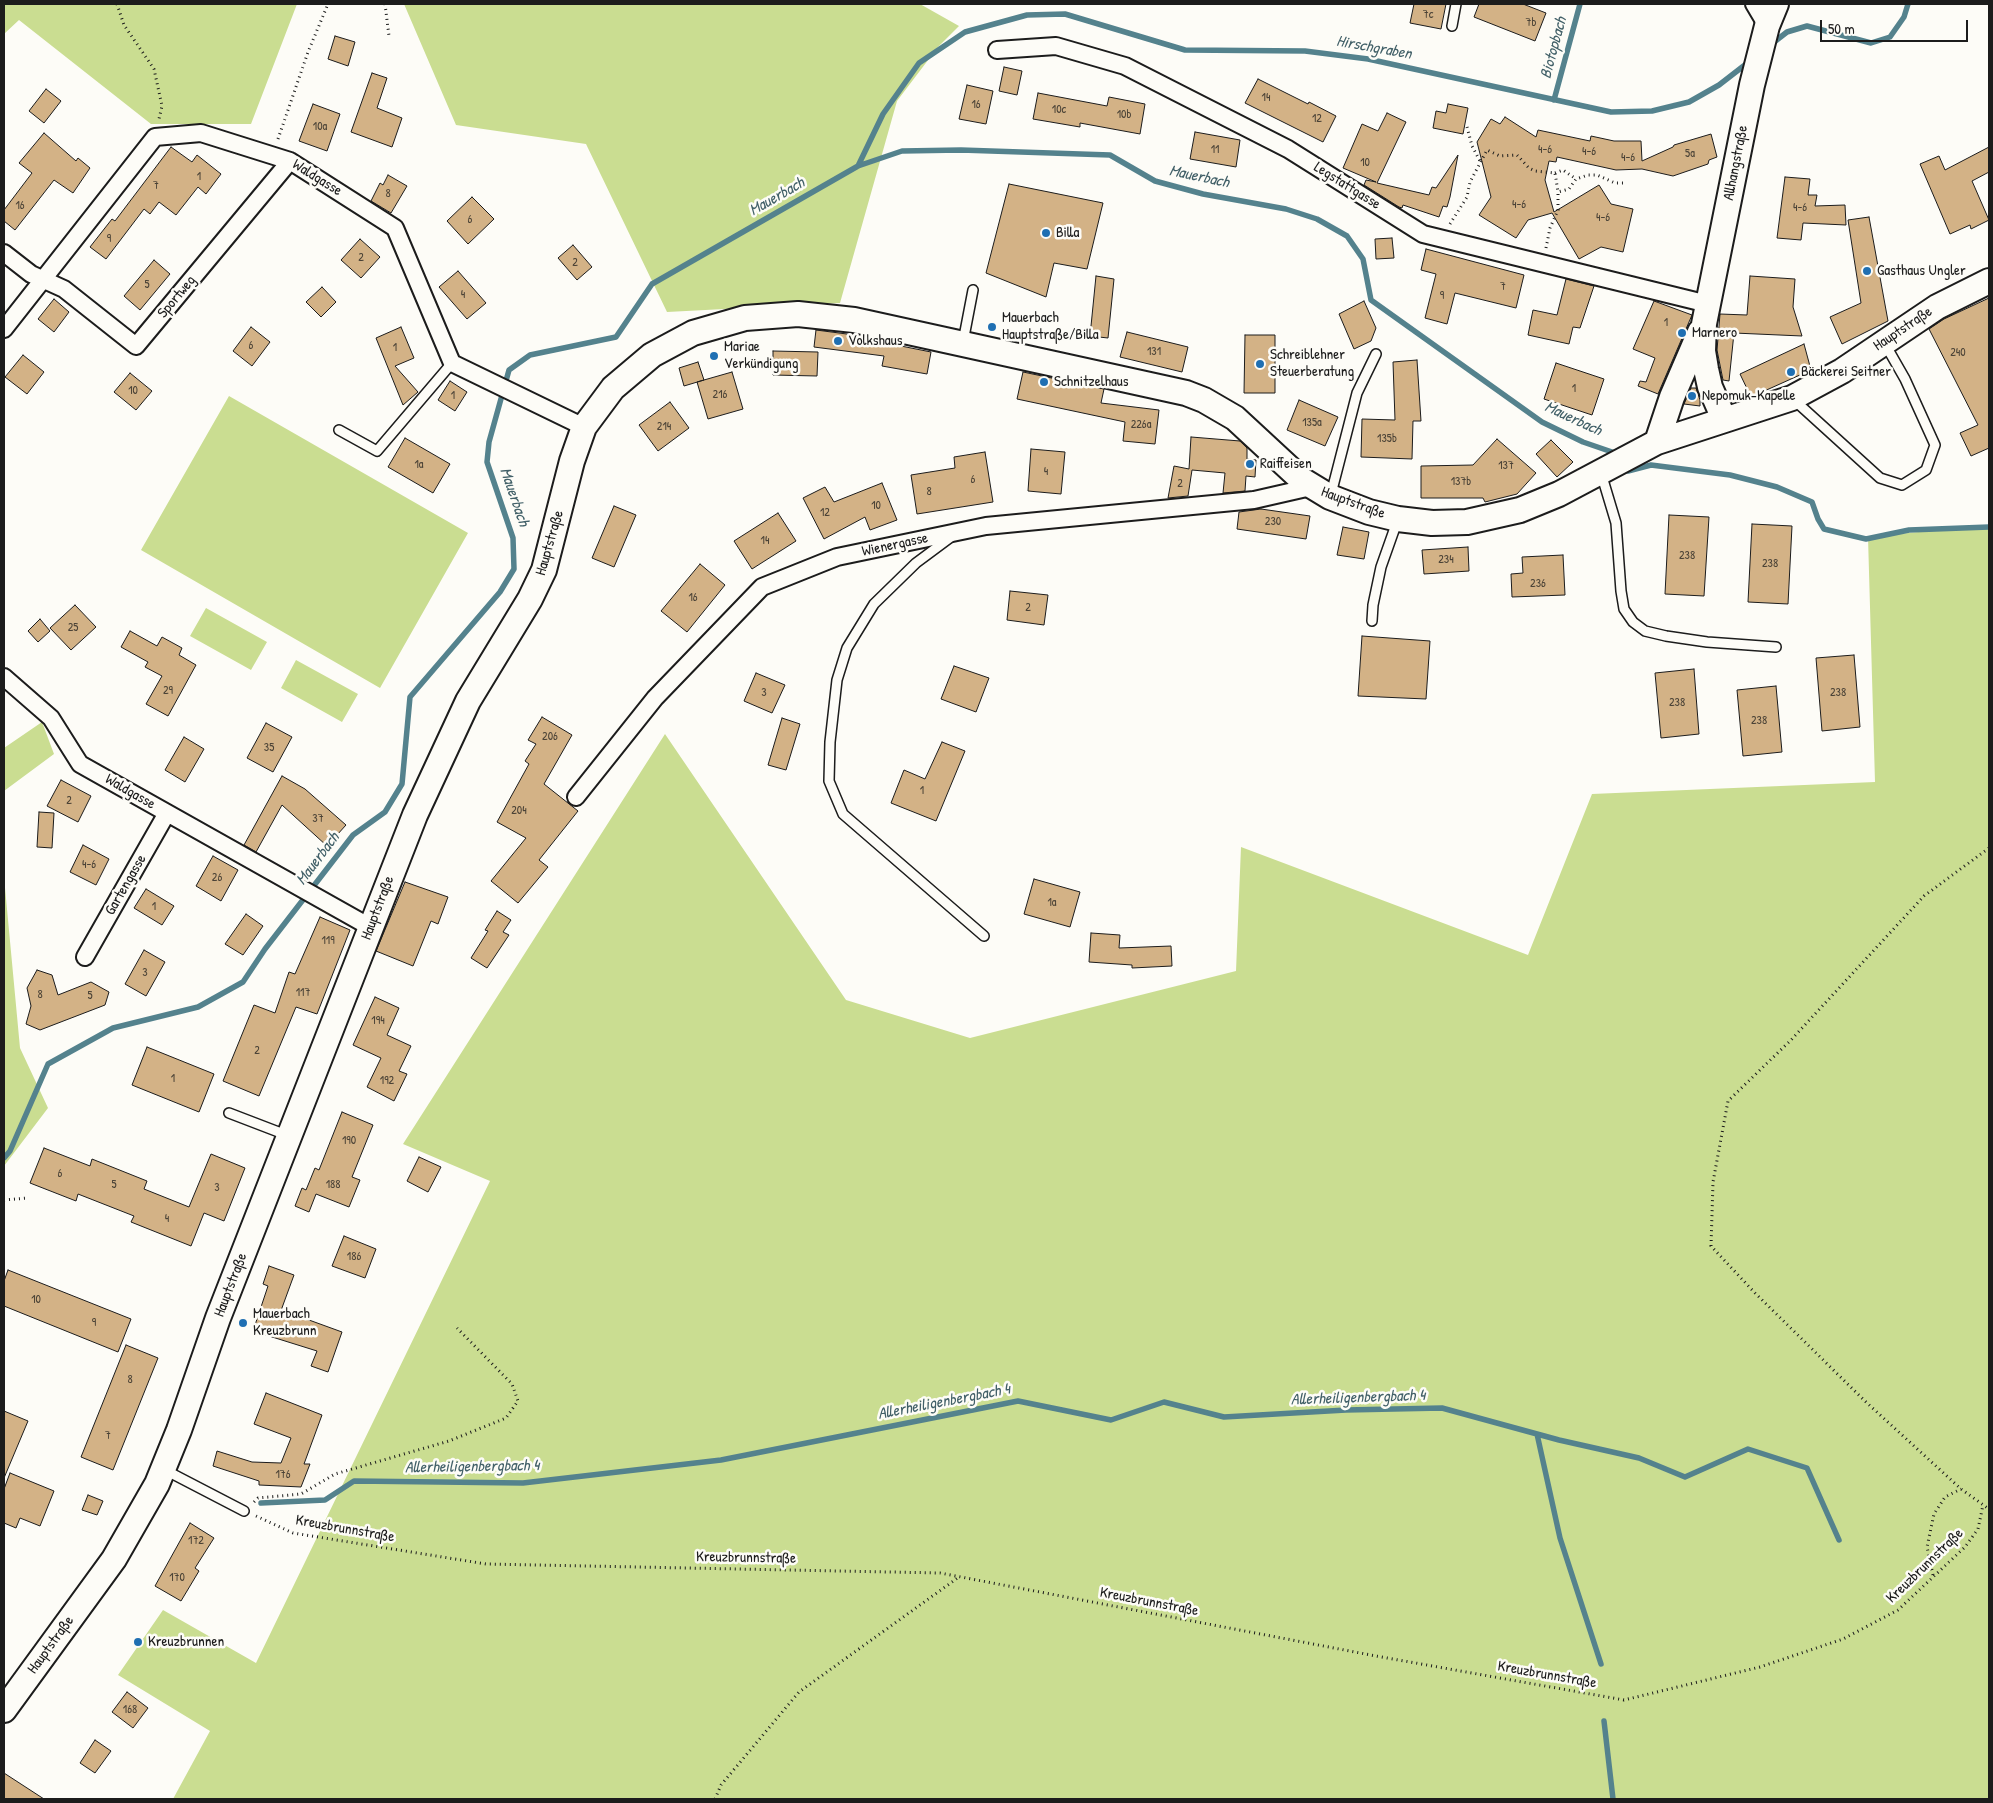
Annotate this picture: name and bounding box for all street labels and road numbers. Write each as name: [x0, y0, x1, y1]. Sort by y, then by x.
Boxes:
street label: Allhangstraße: [1720, 124, 1752, 202]
street label: Waldgasse: [289, 156, 345, 200]
street label: Legstattgasse: [1310, 158, 1384, 214]
street label: Sportweg: [154, 272, 200, 322]
street label: Hauptstraße: [1870, 303, 1936, 355]
street label: Hauptstraße: [1318, 483, 1388, 523]
street label: Hauptstraße: [532, 508, 568, 578]
street label: Wienergasse: [860, 529, 930, 561]
street label: Waldgasse: [102, 770, 158, 814]
street label: Gartengasse: [101, 852, 151, 918]
street label: Hauptstraße: [358, 874, 398, 942]
street label: Hauptstraße: [211, 1251, 251, 1319]
street label: Kreuzbrunnstraße: [294, 1511, 396, 1547]
street label: Kreuzbrunnstraße: [1883, 1525, 1967, 1607]
street label: Kreuzbrunnstraße: [696, 1548, 796, 1568]
street label: Kreuzbrunnstraße: [1098, 1584, 1200, 1620]
street label: Hauptstraße: [24, 1613, 78, 1677]
street label: Kreuzbrunnstraße: [1496, 1657, 1598, 1693]

